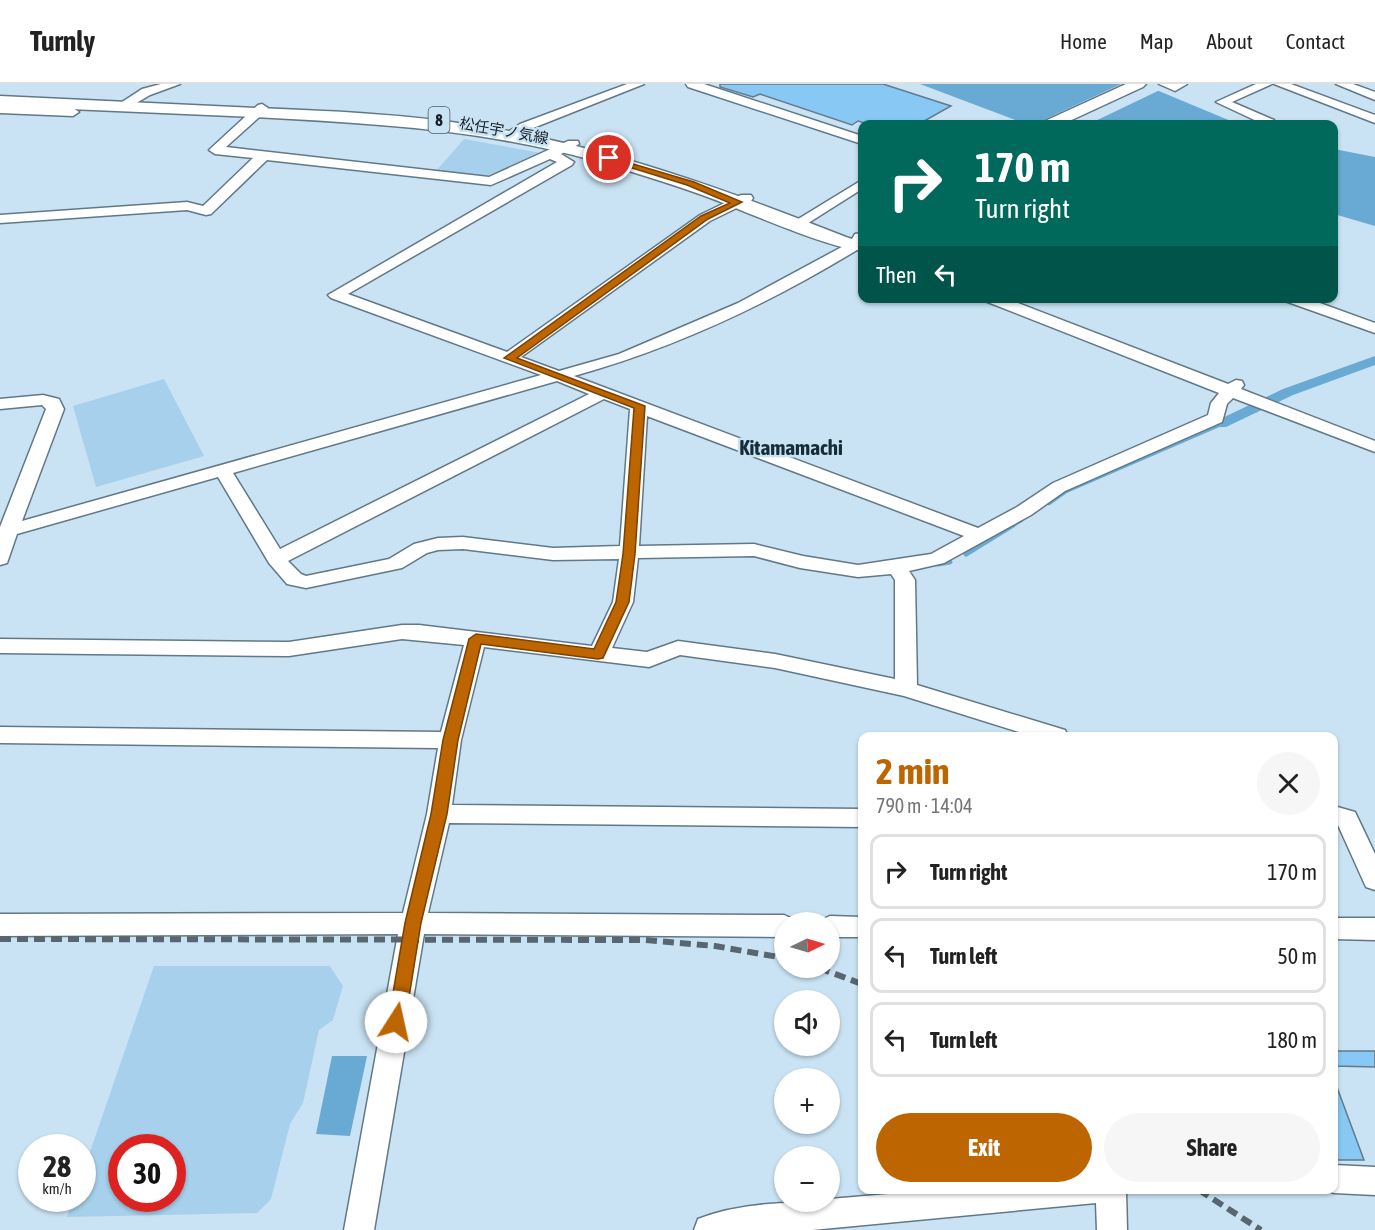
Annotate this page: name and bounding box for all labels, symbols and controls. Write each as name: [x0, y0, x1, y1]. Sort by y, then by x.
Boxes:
text: Turnly: [30, 25, 95, 57]
text: Home: [1060, 29, 1107, 53]
text: Map: [1140, 29, 1174, 53]
text: About: [1207, 29, 1253, 53]
text: Contact: [1286, 29, 1345, 53]
road number: 8: [428, 107, 450, 133]
street label: 松任宇ノ気線: [458, 114, 550, 147]
pin: [583, 132, 634, 183]
icon: arrive: [592, 141, 625, 174]
text: 170 m: [975, 143, 1070, 191]
icon: right: [876, 144, 954, 222]
text: Turn right: [975, 193, 1070, 224]
icon: left: [929, 258, 962, 291]
text: Then: [876, 262, 917, 288]
district label: Kitamamachi: [739, 435, 843, 459]
text: 2 min: [876, 750, 950, 792]
button: close: [1257, 752, 1320, 815]
text: 790 m · 14:04: [876, 794, 973, 817]
icon: right: [879, 855, 912, 888]
text: Turn right: [930, 859, 1007, 885]
text: 170 m: [1267, 859, 1317, 885]
north arrow: [774, 912, 840, 978]
map controls: [774, 912, 840, 1212]
icon: left: [879, 939, 912, 972]
text: Turn left: [930, 943, 997, 969]
text: 50 m: [1277, 943, 1317, 969]
position arrow: [364, 990, 428, 1054]
button: sound: [774, 990, 840, 1056]
icon: left: [879, 1023, 912, 1056]
text: Turn left: [930, 1027, 997, 1053]
text: 180 m: [1267, 1027, 1317, 1053]
button: +: [774, 1068, 840, 1134]
button: Exit: [876, 1113, 1092, 1182]
button: Share: [1104, 1113, 1320, 1182]
speed limit sign: 30: [108, 1134, 186, 1212]
button: −: [774, 1146, 840, 1212]
text: 28: [43, 1149, 71, 1183]
text: km/h: [42, 1180, 72, 1197]

